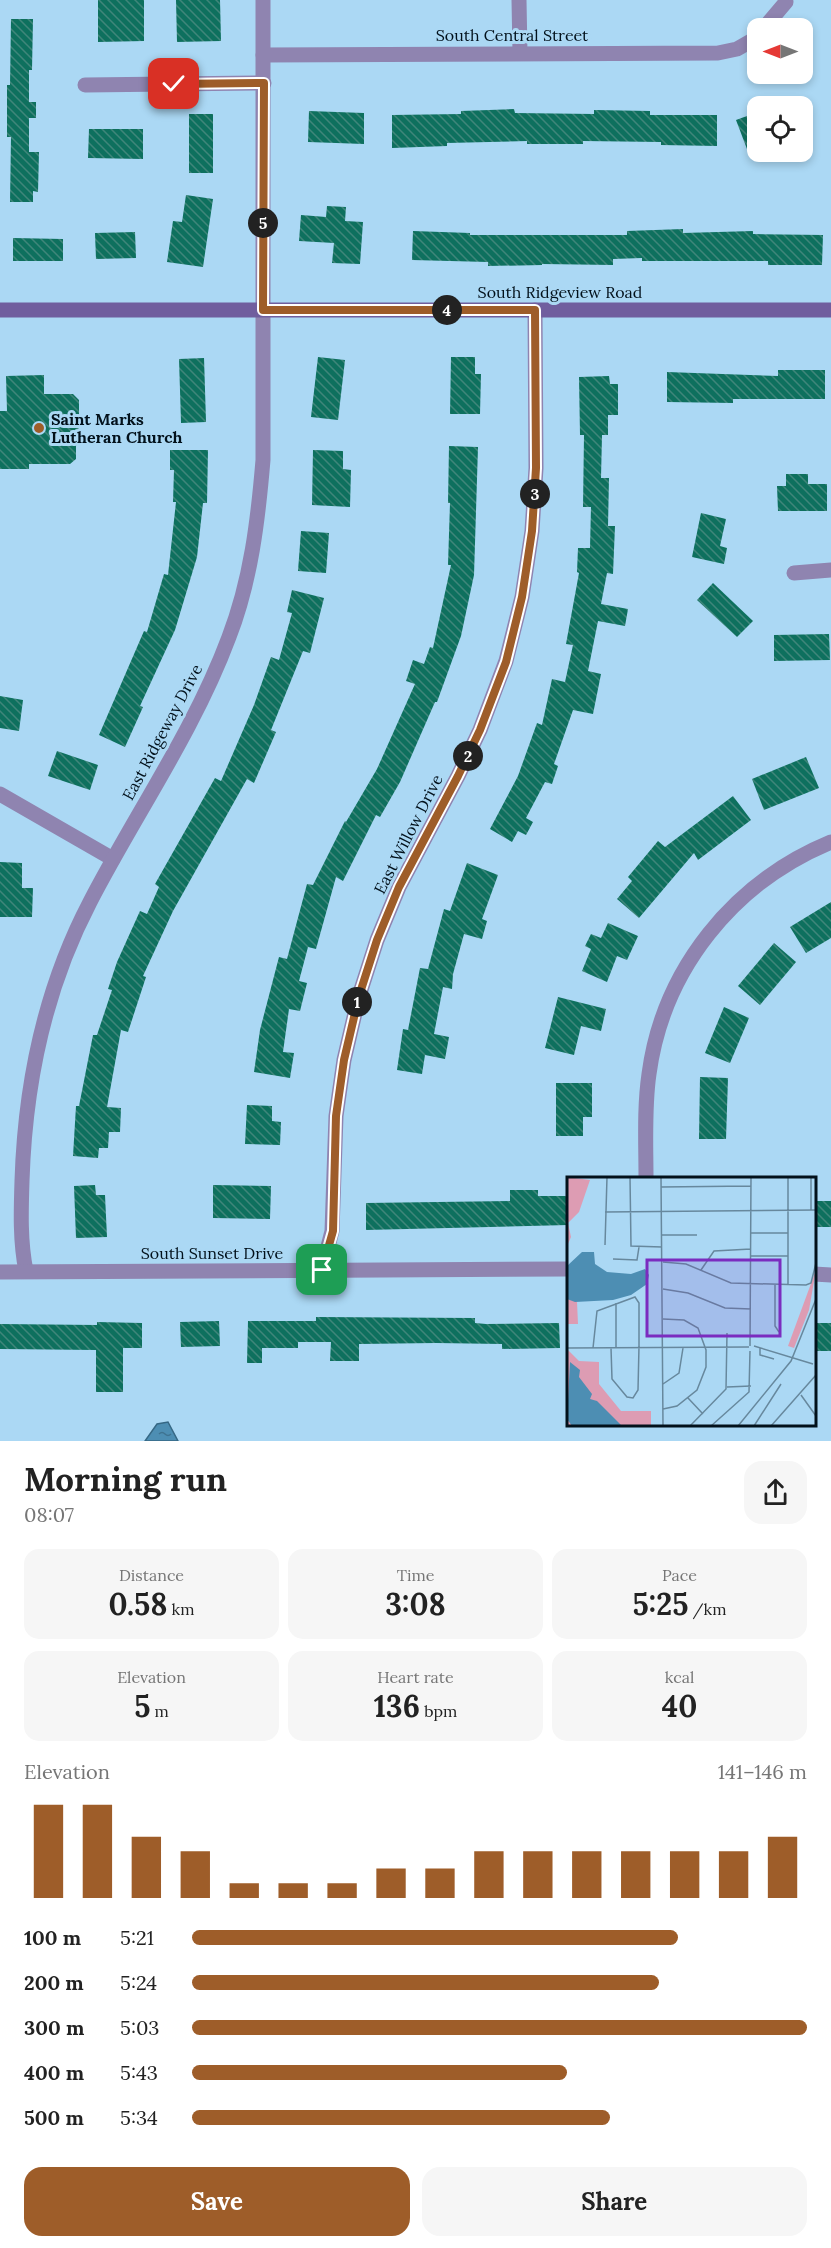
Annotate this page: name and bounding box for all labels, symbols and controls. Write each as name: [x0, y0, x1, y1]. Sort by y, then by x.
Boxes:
north arrow: [747, 18, 813, 84]
map controls: [747, 18, 813, 162]
street label: South Central Street: [436, 25, 589, 45]
pin: [148, 58, 199, 109]
icon: check: [157, 67, 190, 100]
button: locate: [747, 96, 813, 162]
pin: 5: [248, 208, 278, 238]
text: 5: [259, 213, 267, 233]
street label: South Ridgeview Road: [478, 282, 643, 302]
pin: 4: [432, 295, 462, 325]
text: 4: [443, 300, 451, 320]
place label: Saint Marks Lutheran Church: [51, 409, 182, 447]
marker: Saint Marks Lutheran Church: [32, 421, 46, 435]
pin: 3: [520, 479, 550, 509]
text: 3: [531, 484, 539, 504]
street label: East Ridgeway Drive: [118, 660, 206, 803]
pin: 2: [453, 741, 483, 771]
text: 2: [464, 746, 472, 766]
street label: East Willow Drive: [369, 771, 447, 897]
pin: 1: [342, 987, 372, 1017]
text: 1: [354, 992, 360, 1012]
inset map: [567, 1177, 816, 1426]
street label: South Sunset Drive: [141, 1243, 284, 1263]
pin: [296, 1244, 347, 1295]
icon: arrive: [305, 1253, 338, 1286]
text: Morning run: [24, 1458, 227, 1500]
button: share: [744, 1461, 807, 1524]
text: 08:07: [24, 1502, 74, 1527]
text: Distance: [119, 1565, 184, 1585]
text: Time: [397, 1565, 434, 1585]
text: Pace: [662, 1565, 697, 1585]
text: 0.58: [108, 1585, 167, 1623]
text: 3:08: [385, 1585, 446, 1623]
text: 5:25: [632, 1585, 688, 1623]
text: km: [167, 1599, 195, 1619]
text: /km: [688, 1599, 727, 1619]
text: Elevation: [117, 1667, 186, 1687]
text: Heart rate: [377, 1667, 454, 1687]
text: kcal: [665, 1667, 694, 1687]
text: 5: [134, 1687, 150, 1725]
text: 136: [374, 1687, 420, 1725]
text: 40: [662, 1687, 697, 1725]
text: m: [150, 1701, 169, 1721]
text: bpm: [420, 1701, 457, 1721]
text: Elevation: [24, 1759, 110, 1784]
text: 141–146 m: [718, 1759, 807, 1784]
text: 100 m: [24, 1925, 81, 1950]
text: 5:21: [120, 1925, 154, 1950]
text: 200 m: [24, 1970, 84, 1995]
text: 5:24: [120, 1970, 157, 1995]
text: 300 m: [24, 2015, 84, 2040]
text: 5:03: [120, 2015, 159, 2040]
text: 400 m: [24, 2060, 84, 2085]
text: 5:43: [120, 2060, 158, 2085]
text: 500 m: [24, 2105, 84, 2130]
text: 5:34: [120, 2105, 158, 2130]
button: Save: [24, 2167, 410, 2236]
button: Share: [422, 2167, 807, 2236]

